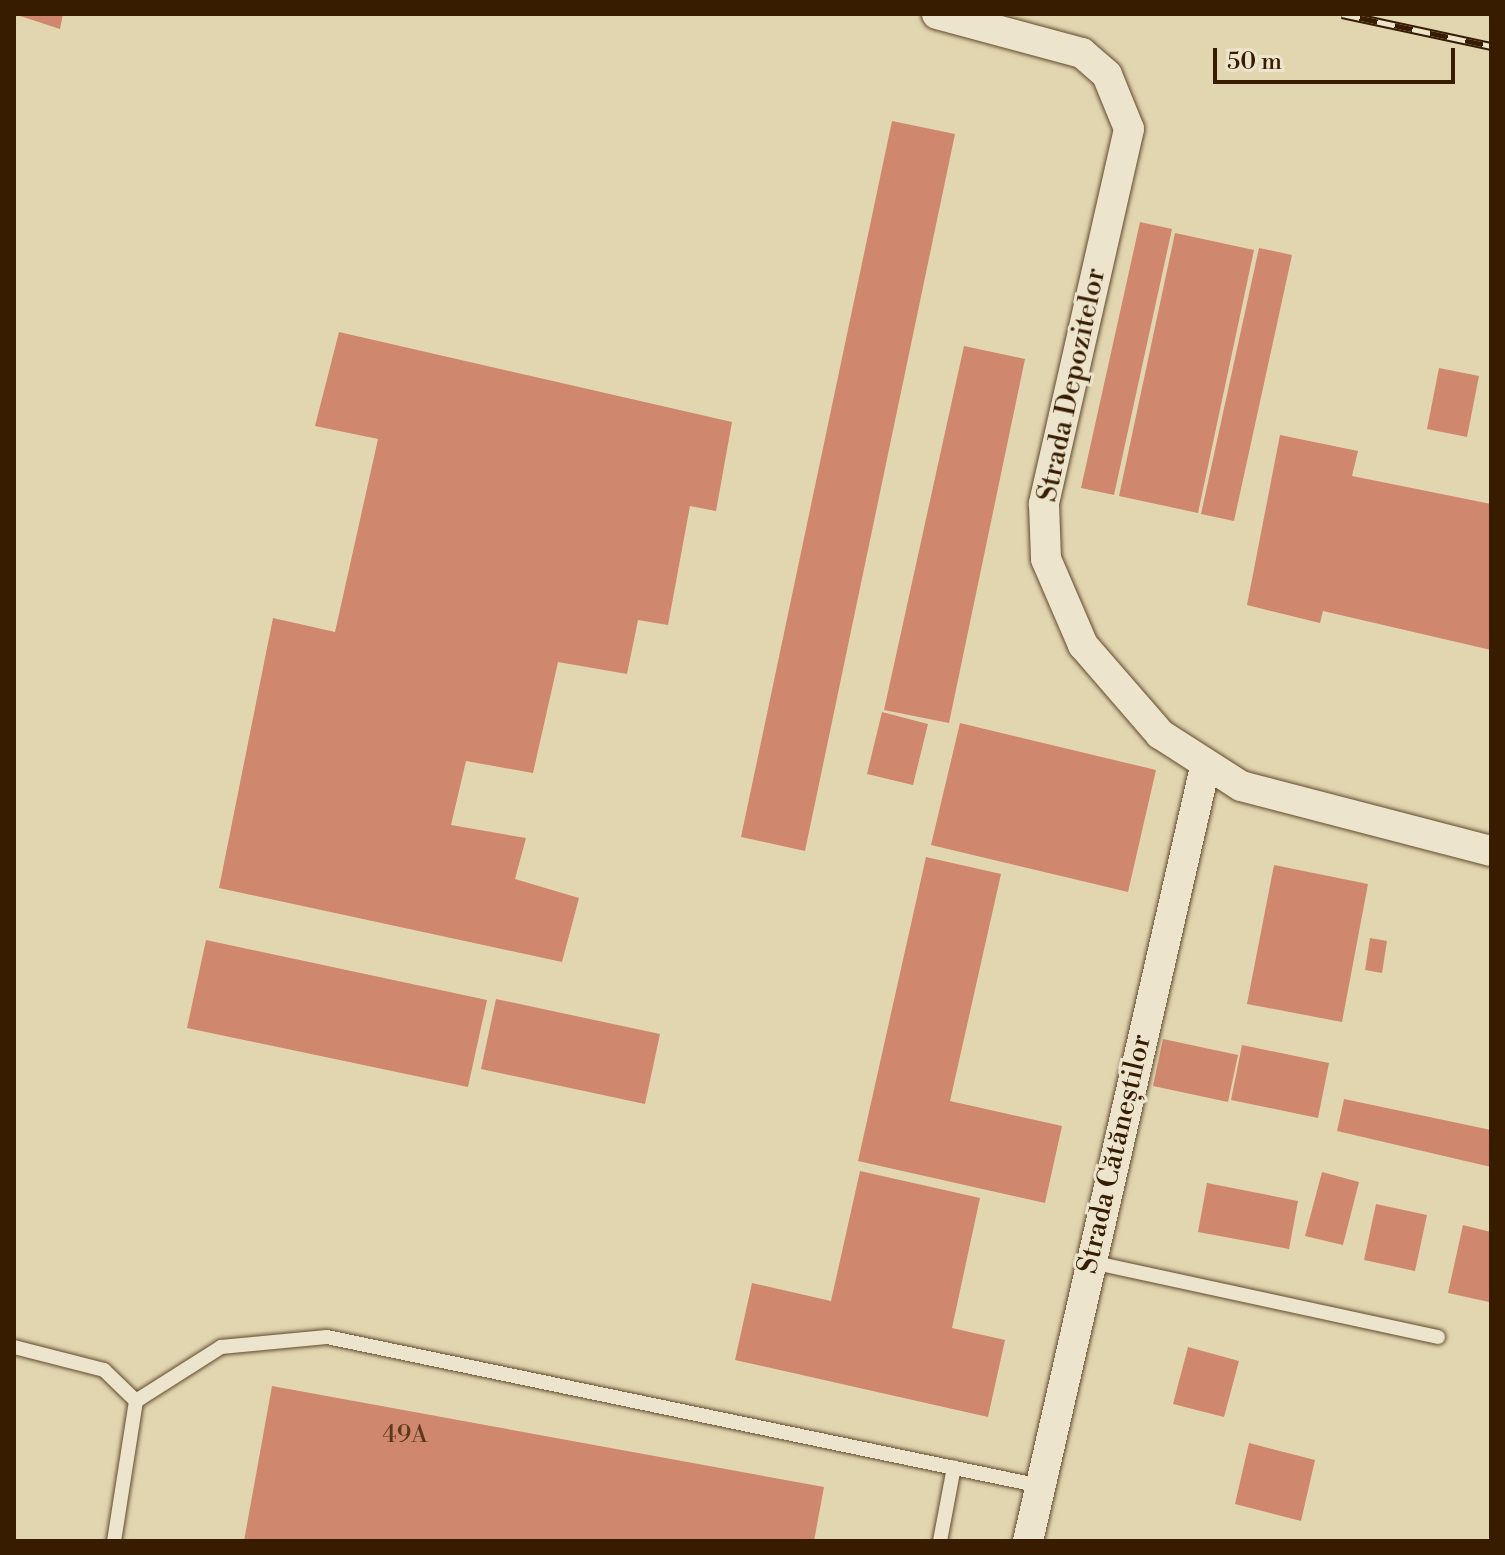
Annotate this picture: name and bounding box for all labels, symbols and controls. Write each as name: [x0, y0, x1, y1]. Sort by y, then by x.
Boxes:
scale bar: [1217, 32, 1459, 82]
text: 50 m: [1227, 47, 1282, 77]
street label: Strada Depozitelor: [1031, 265, 1113, 505]
street label: Strada Cătăneștilor: [1071, 1031, 1159, 1277]
house number: 49A: [382, 1422, 428, 1450]

